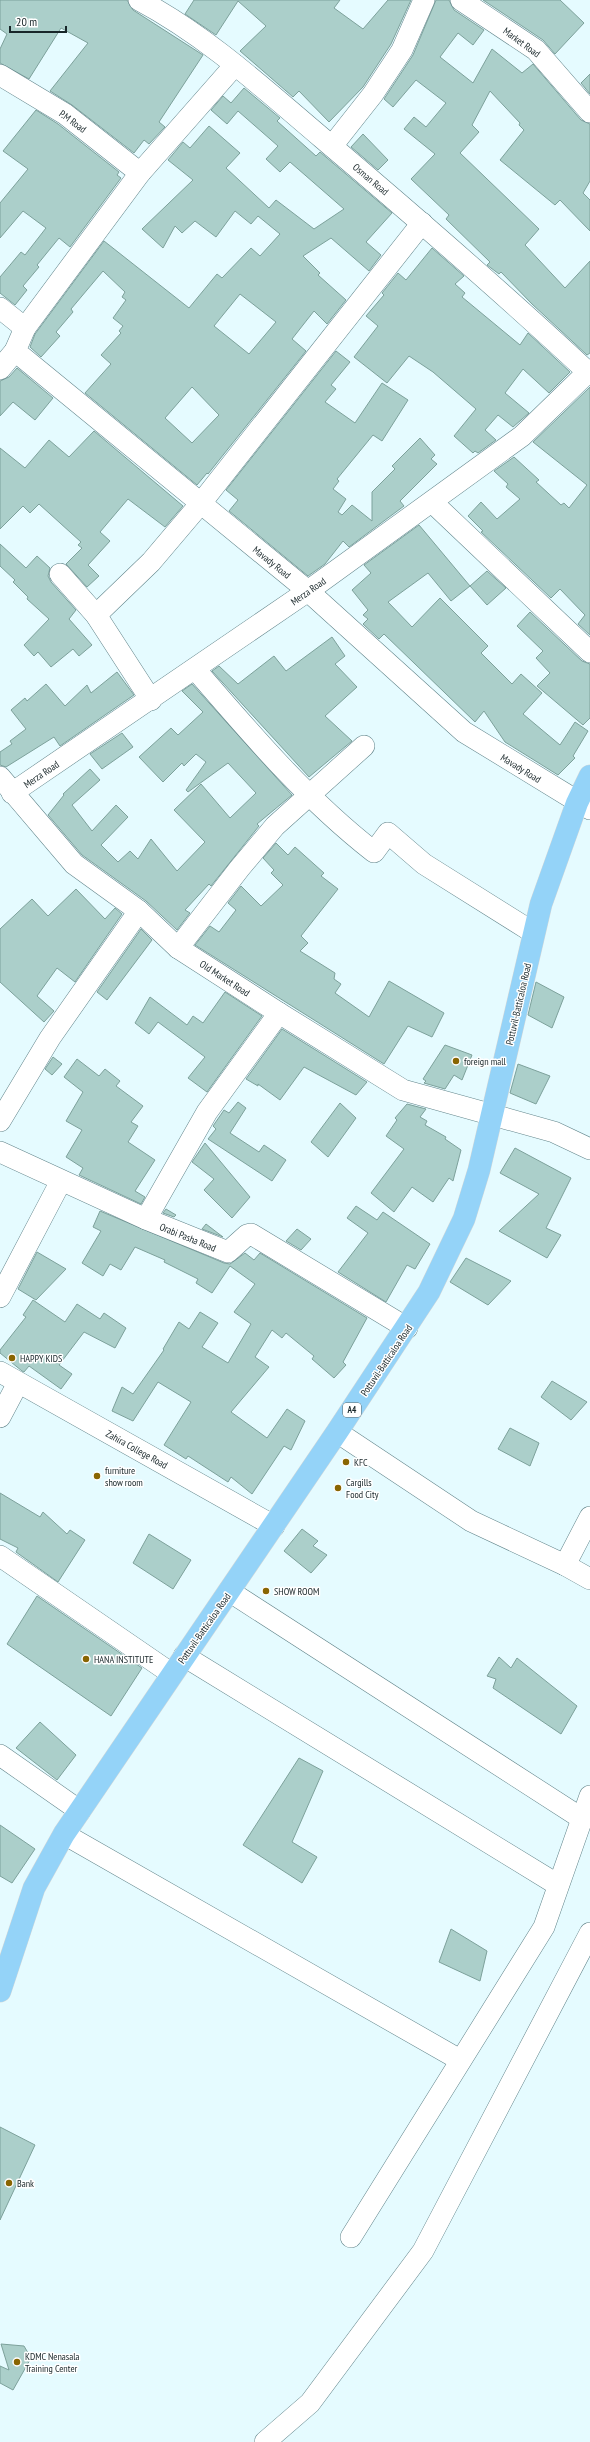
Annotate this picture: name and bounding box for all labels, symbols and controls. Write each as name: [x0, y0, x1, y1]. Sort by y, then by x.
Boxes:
scale bar: [10, 8, 66, 34]
text: 20 m: [16, 14, 37, 29]
street label: Market Road: [501, 25, 543, 60]
street label: P.M Road: [56, 107, 89, 136]
street label: Osman Road: [350, 161, 391, 198]
street label: Mavady Road: [250, 543, 293, 582]
street label: Merza Road: [288, 575, 328, 608]
street label: Mavady Road: [498, 751, 543, 786]
street label: Merza Road: [21, 758, 62, 791]
street label: Old Market Road: [197, 957, 252, 999]
street label: Pottuvil-Batticaloa Road: [503, 962, 534, 1046]
place label: foreign mall: [464, 1055, 507, 1068]
marker: foreign mall: [451, 1056, 461, 1066]
street label: Orabi Pasha Road: [158, 1220, 218, 1255]
street label: Pottuvil-Batticaloa Road: [358, 1322, 415, 1399]
place label: HAPPY KIDS: [20, 1352, 62, 1365]
marker: HAPPY KIDS: [7, 1353, 17, 1363]
road number: A4: [343, 1403, 361, 1417]
street label: Zahira College Road: [104, 1427, 170, 1472]
place label: KFC: [354, 1456, 368, 1469]
marker: KFC: [341, 1457, 351, 1467]
place label: furniture show room: [105, 1464, 143, 1489]
marker: furniture show room: [92, 1471, 102, 1481]
place label: Cargills Food City: [346, 1476, 379, 1501]
marker: Cargills Food City: [333, 1483, 343, 1493]
place label: SHOW ROOM: [274, 1585, 319, 1598]
marker: SHOW ROOM: [261, 1586, 271, 1596]
street label: Pottuvil-Batticaloa Road: [175, 1590, 234, 1666]
place label: HANA INSTITUTE: [94, 1653, 153, 1666]
marker: HANA INSTITUTE: [81, 1654, 91, 1664]
place label: Bank: [17, 2177, 34, 2190]
marker: Bank: [4, 2178, 14, 2188]
place label: KDMC Nenasala Training Center: [25, 2350, 80, 2375]
marker: KDMC Nenasala Training Center: [12, 2357, 22, 2367]

